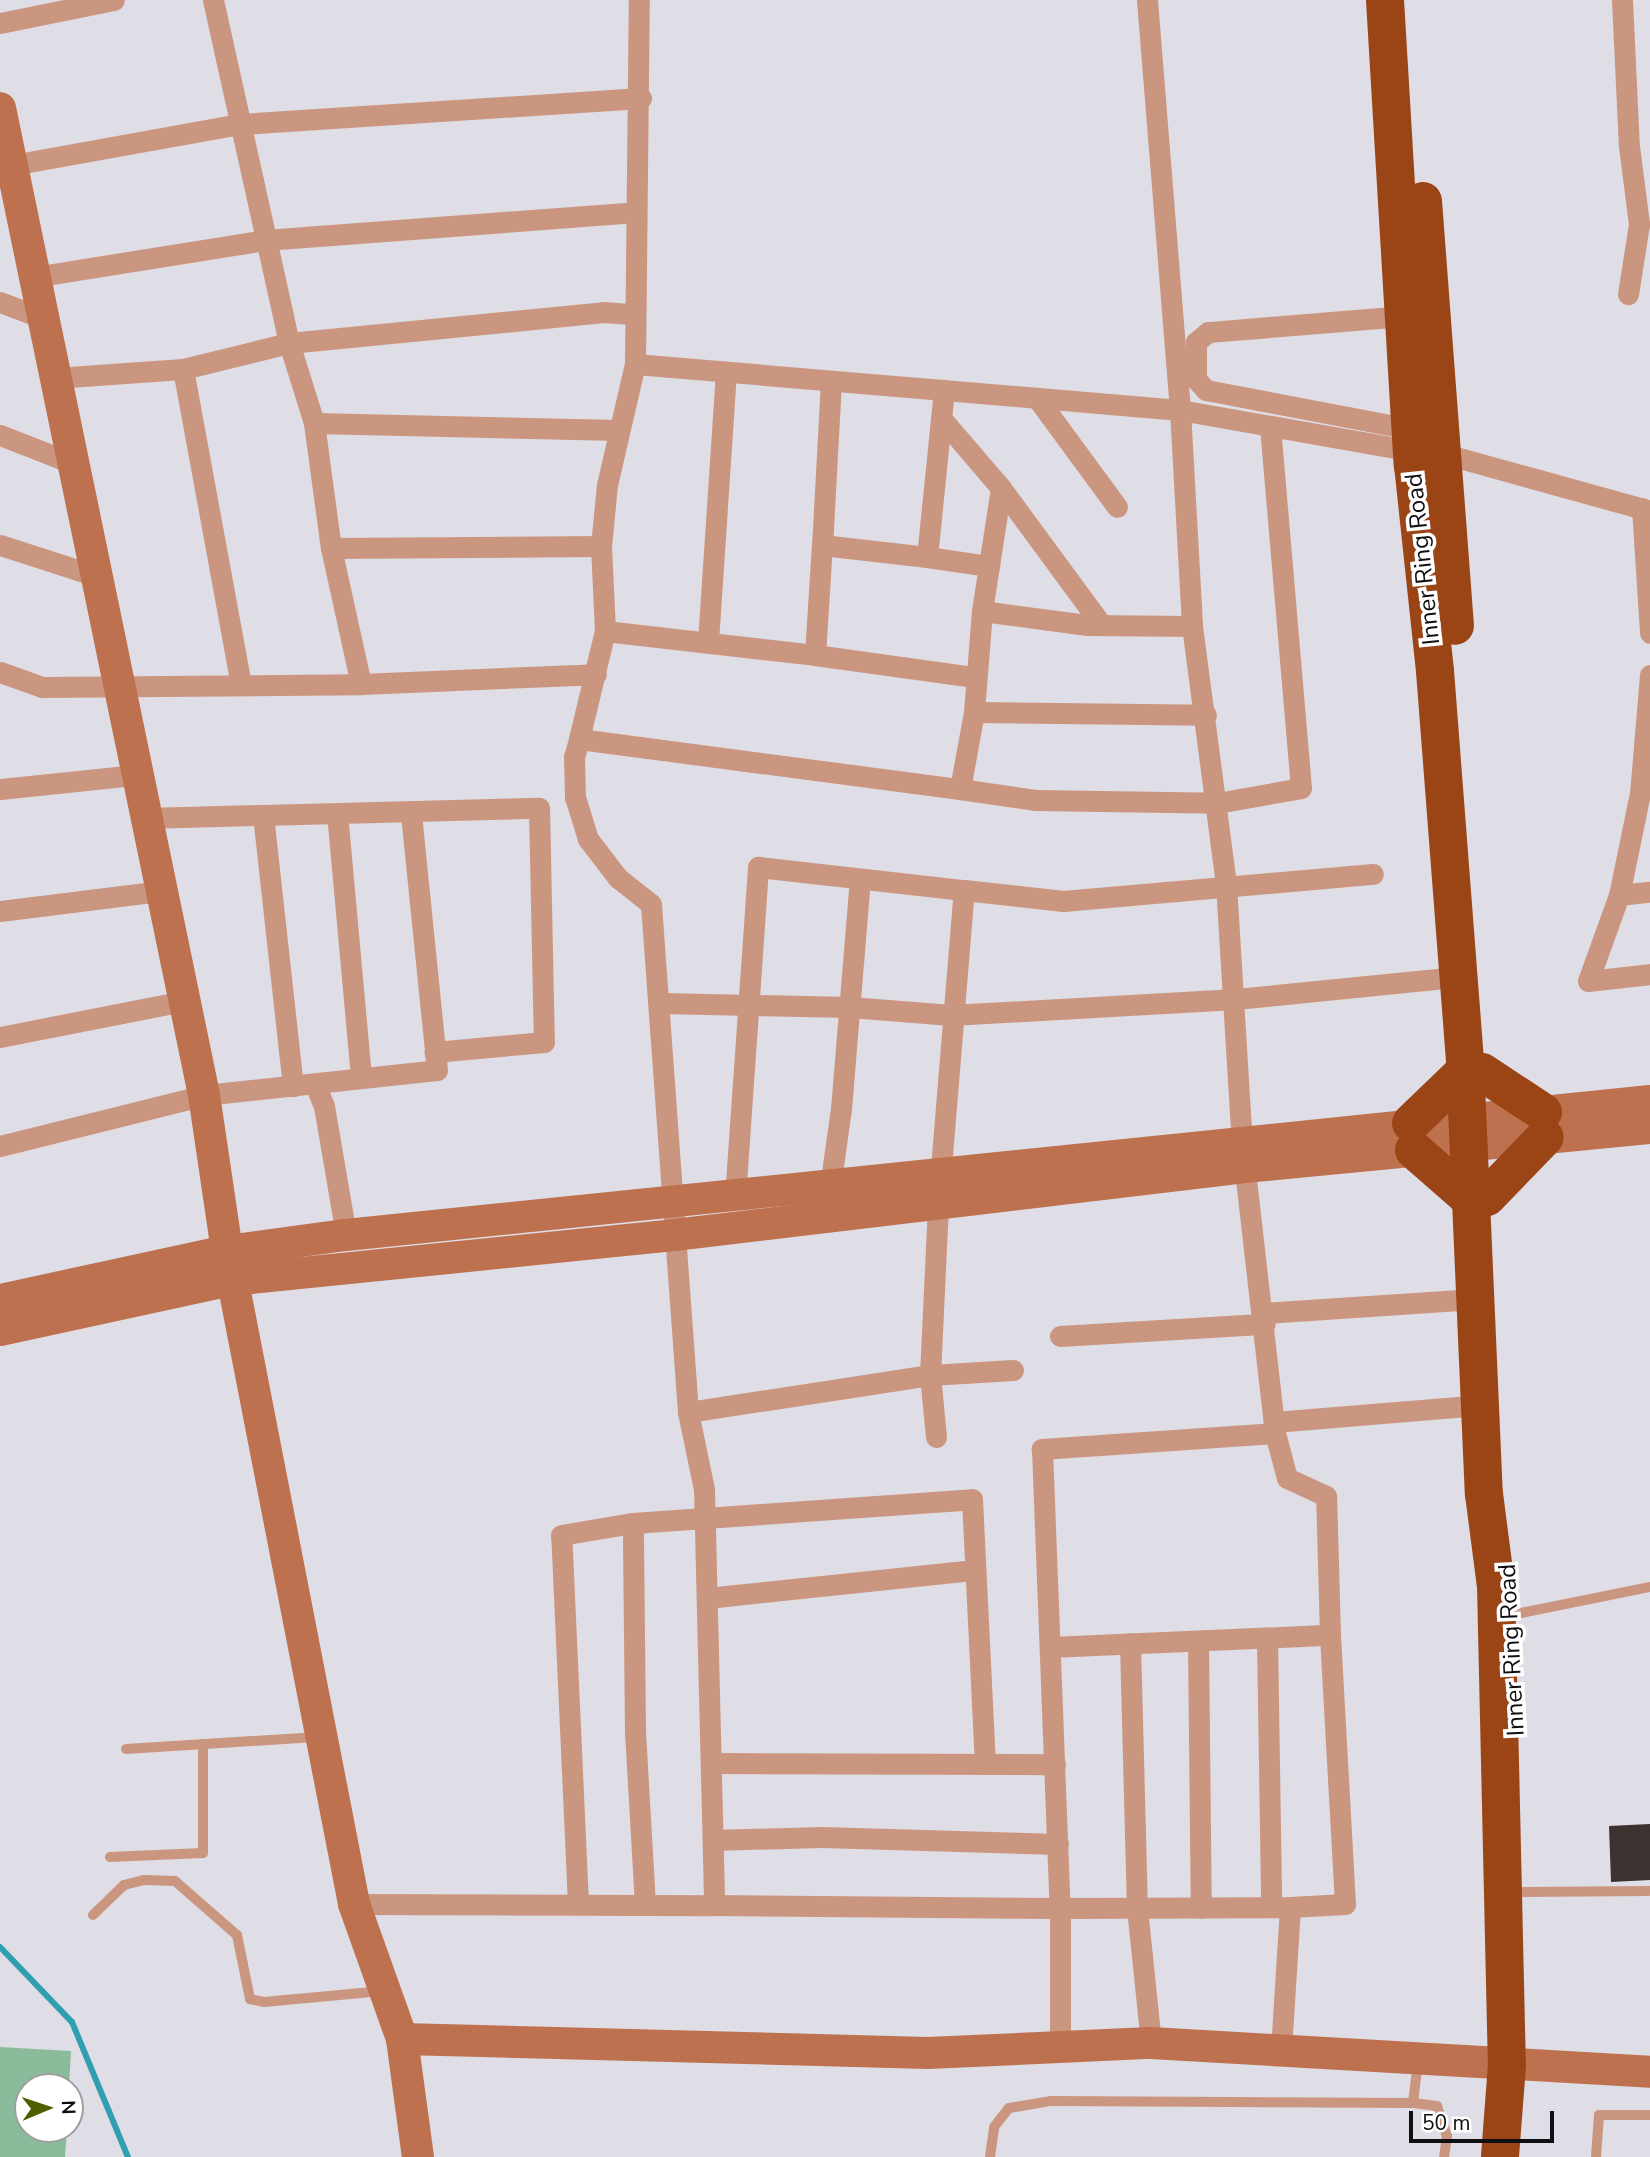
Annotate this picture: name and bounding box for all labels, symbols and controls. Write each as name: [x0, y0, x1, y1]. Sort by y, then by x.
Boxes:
street label: Inner Ring Road: [1400, 472, 1446, 646]
street label: Inner Ring Road: [1493, 1563, 1531, 1737]
north arrow: [14, 2073, 84, 2143]
scale bar: [1412, 2098, 1557, 2142]
text: N: [55, 2100, 81, 2115]
text: 50 m: [1422, 2109, 1471, 2137]

